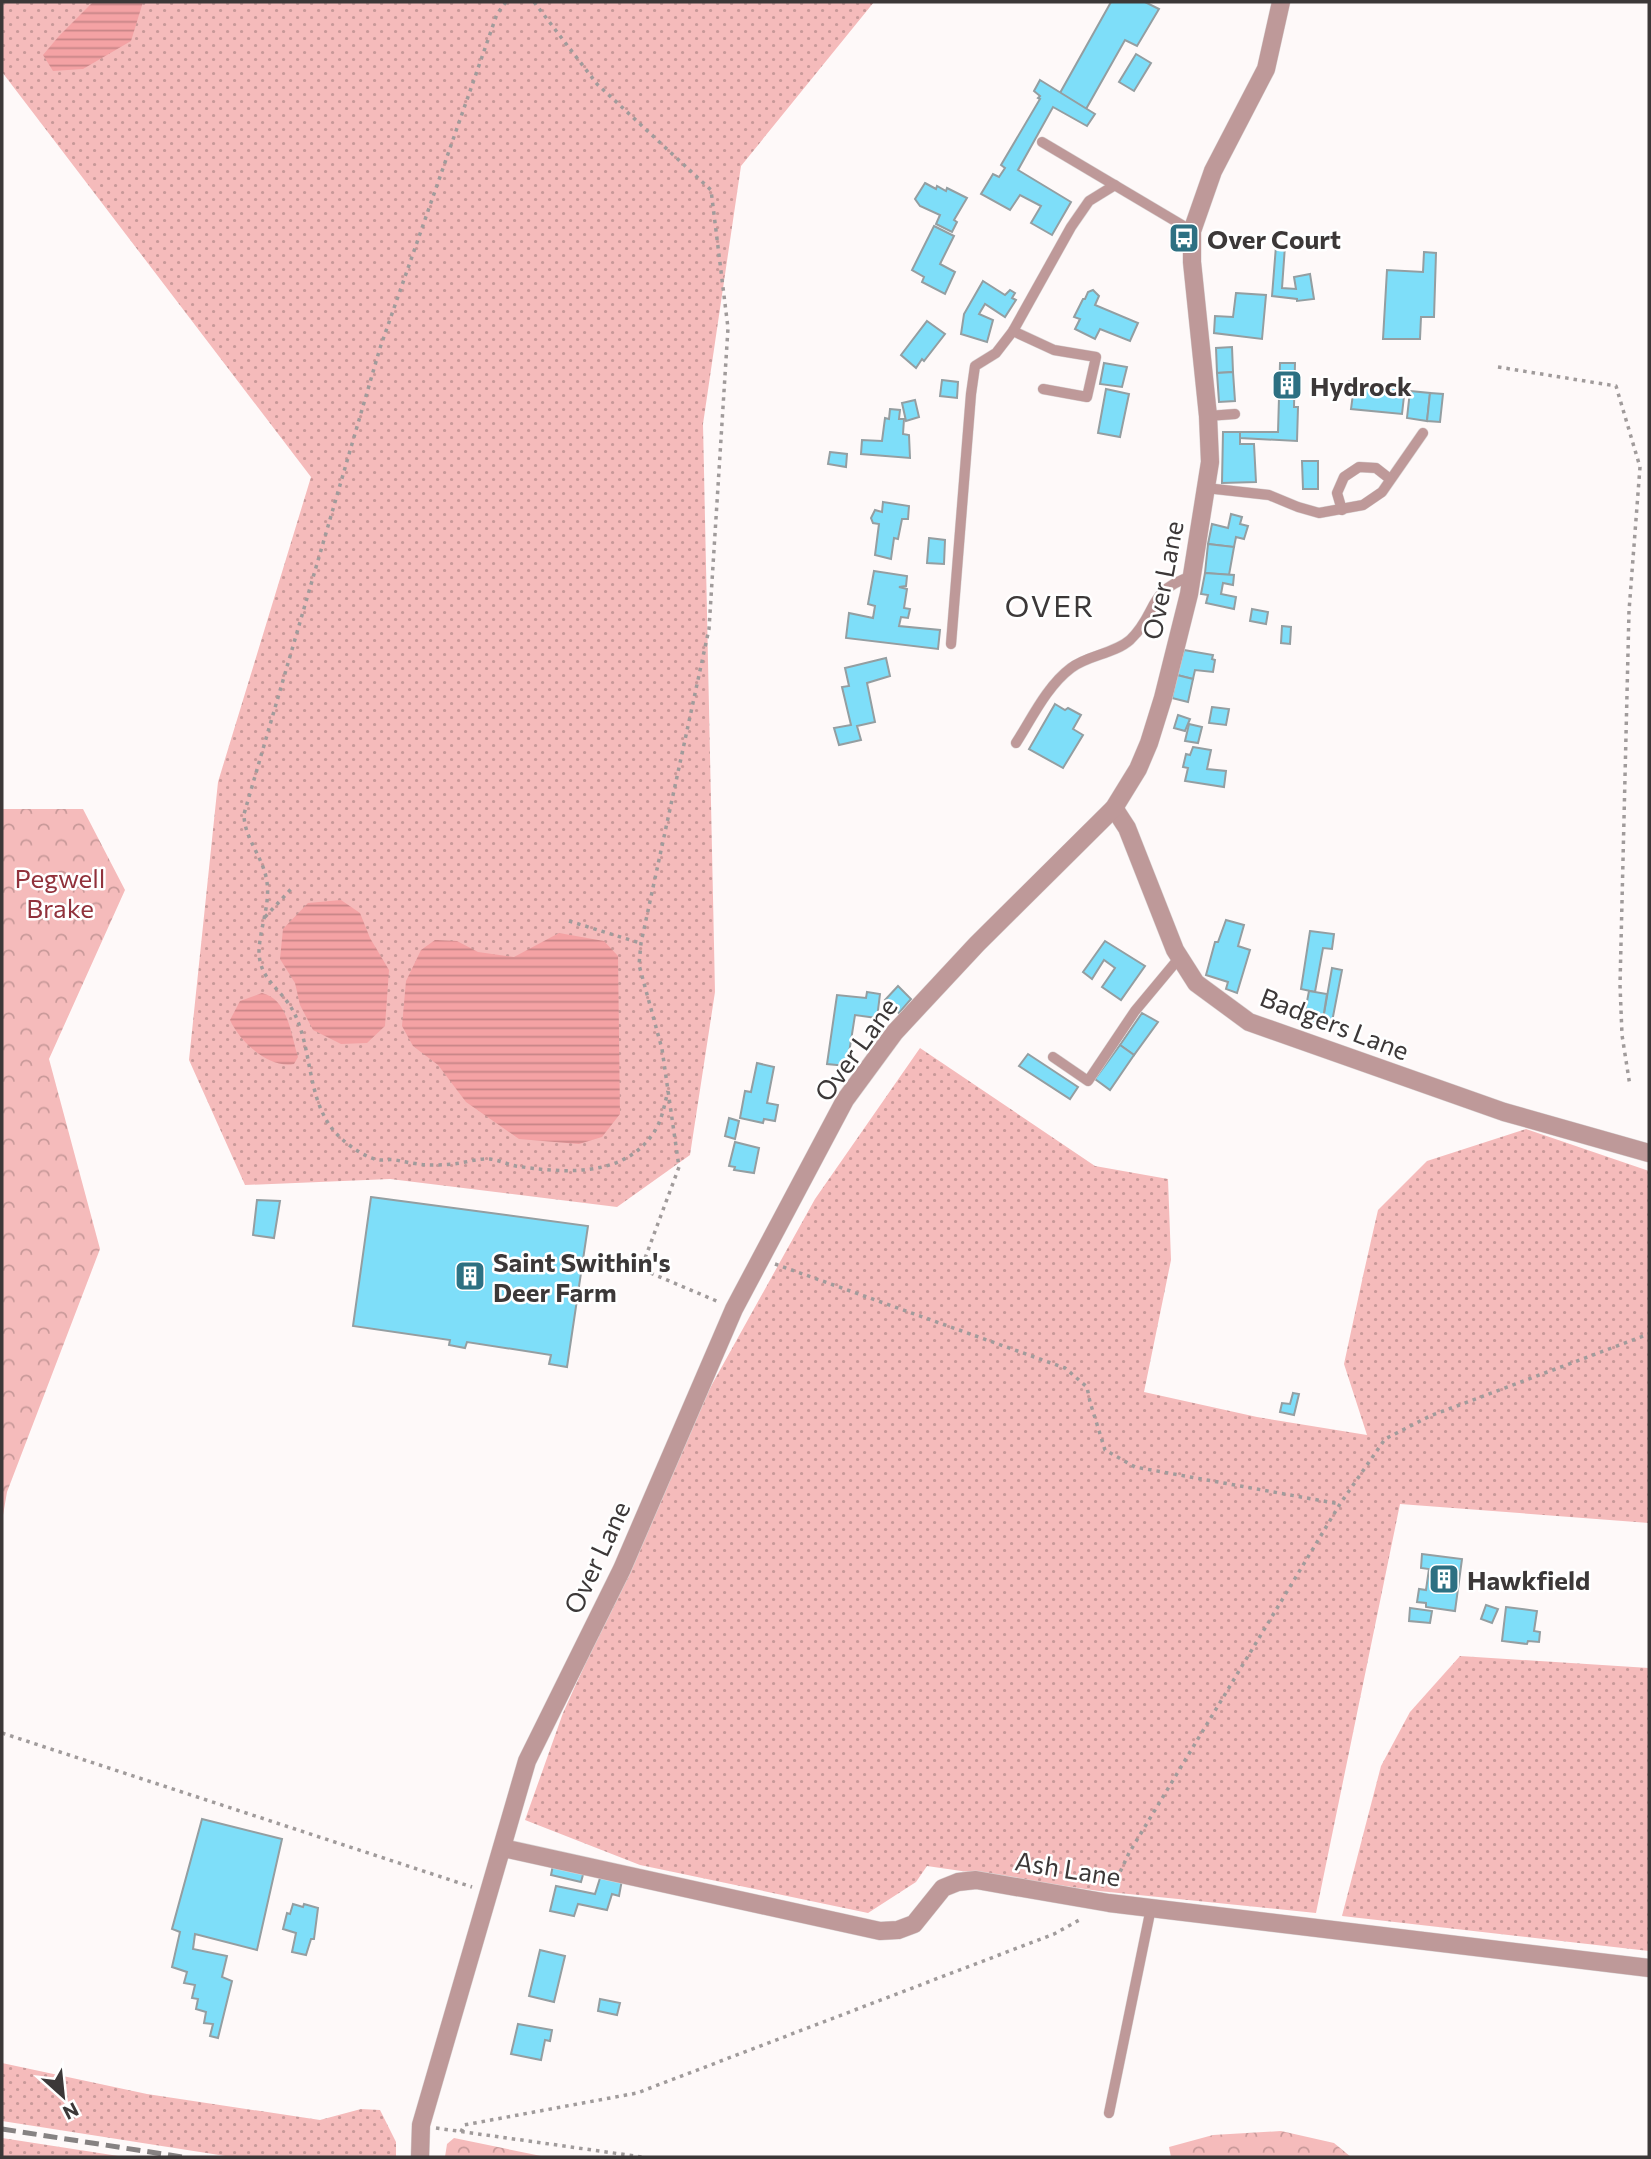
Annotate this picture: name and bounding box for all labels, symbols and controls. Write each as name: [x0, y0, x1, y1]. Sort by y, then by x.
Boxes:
bus stop icon: Over Court: [1167, 221, 1201, 255]
place label: Over Court: [1207, 223, 1341, 254]
building icon: Hydrock: [1270, 368, 1304, 402]
place label: Hydrock: [1310, 370, 1412, 401]
street label: Over Lane: [1135, 518, 1189, 642]
district label: OVER: [1005, 586, 1095, 623]
park label: Pegwell Brake: [15, 862, 105, 923]
street label: Badgers Lane: [1256, 980, 1414, 1066]
street label: Over Lane: [807, 991, 903, 1107]
place label: Saint Swithin's Deer Farm: [493, 1246, 671, 1307]
building icon: Saint Swithin's Deer Farm: [453, 1259, 487, 1293]
street label: Over Lane: [557, 1496, 635, 1618]
building icon: Hawkfield: [1427, 1562, 1461, 1596]
place label: Hawkfield: [1467, 1564, 1590, 1595]
street label: Ash Lane: [1013, 1844, 1123, 1892]
north arrow: [28, 2061, 98, 2131]
text: N: [59, 2098, 83, 2125]

